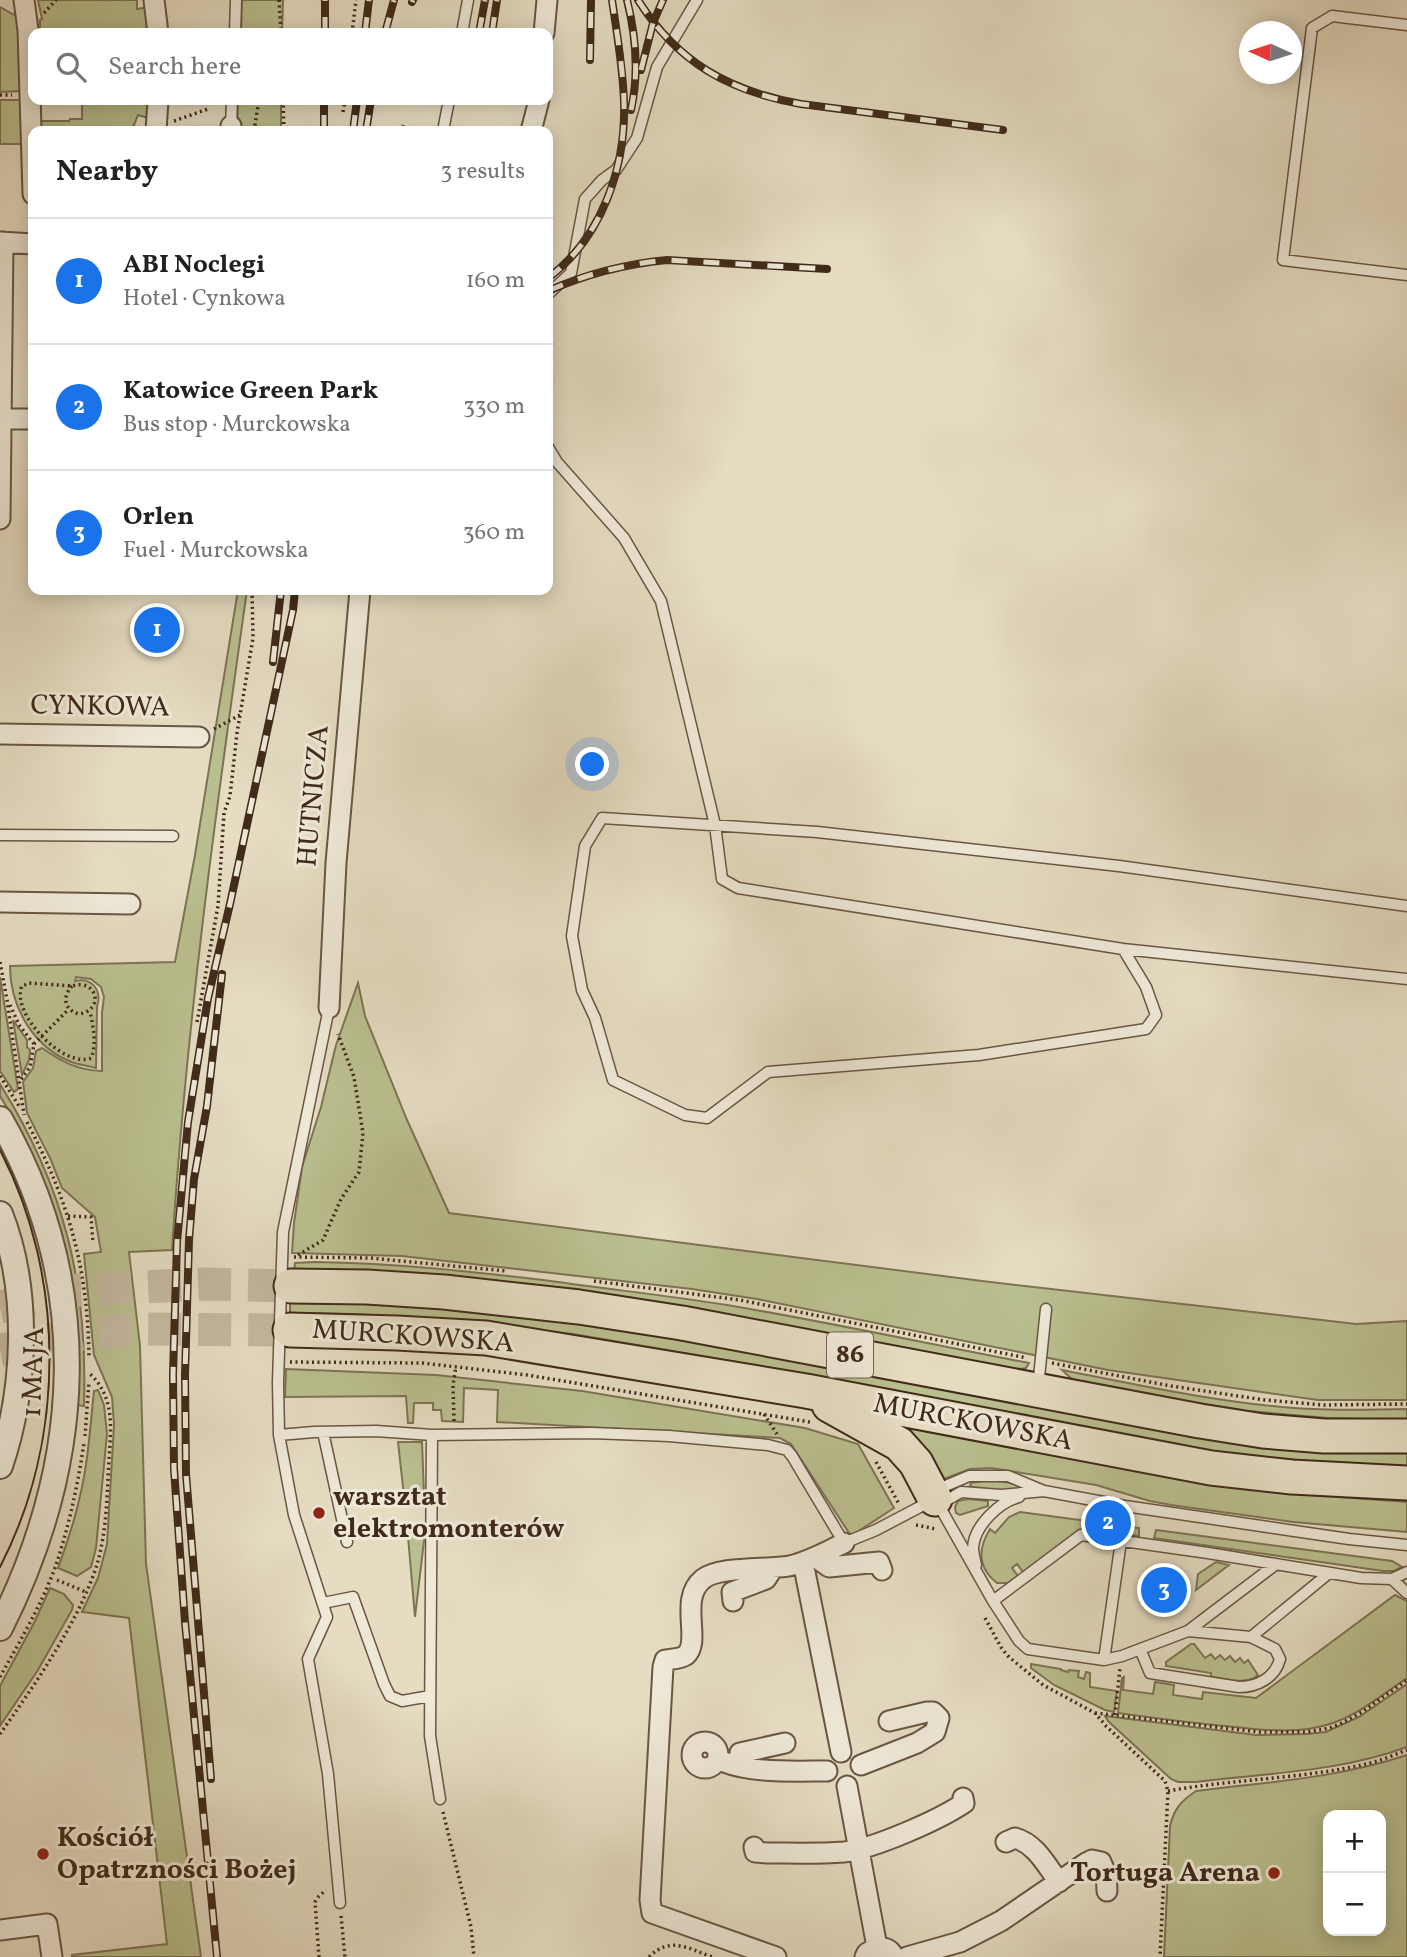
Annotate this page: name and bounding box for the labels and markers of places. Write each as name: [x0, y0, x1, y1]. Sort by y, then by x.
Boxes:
pin: 1: [134, 604, 180, 656]
place label: warsztat elektromonterów: [333, 1478, 564, 1549]
pin: 2: [1085, 1497, 1131, 1549]
marker: warsztat elektromonterów: [311, 1505, 327, 1521]
pin: 3: [1141, 1564, 1187, 1616]
place label: Kościół Opatrzności Bożej: [57, 1819, 296, 1890]
marker: Kościół Opatrzności Bożej: [35, 1846, 51, 1862]
place label: Tortuga Arena: [1070, 1854, 1260, 1893]
marker: Tortuga Arena: [1266, 1865, 1282, 1881]

